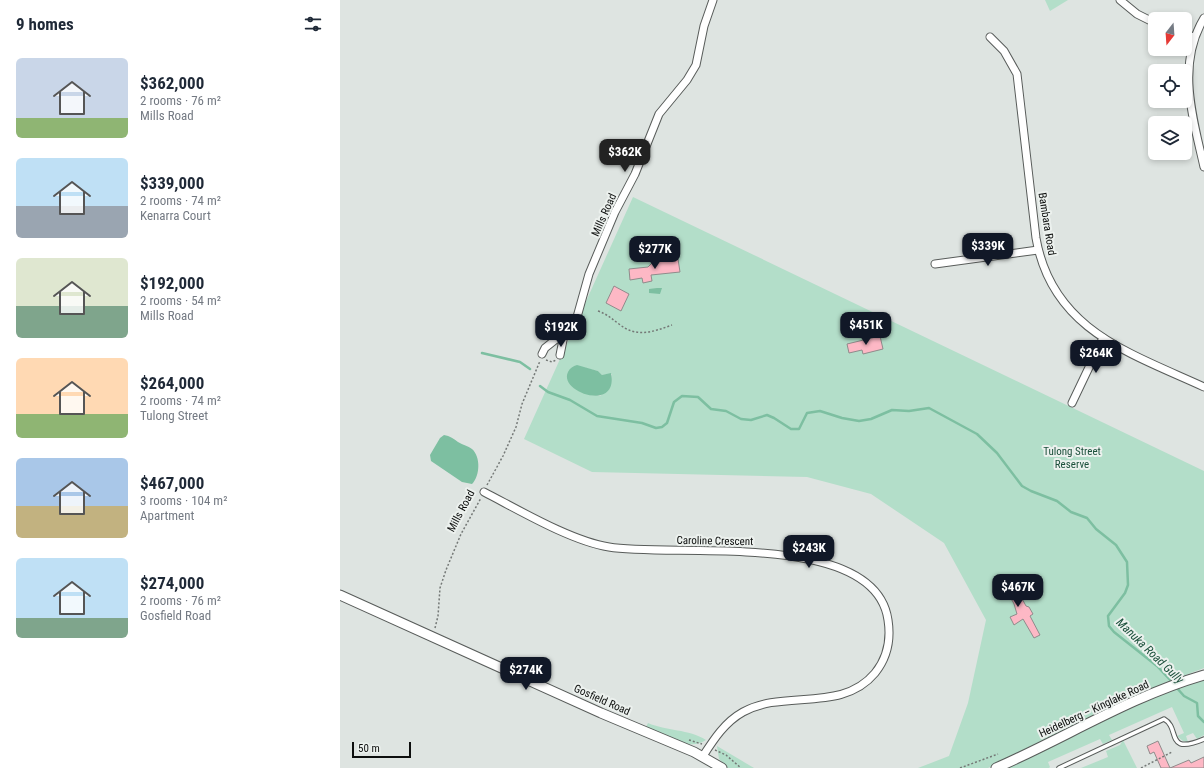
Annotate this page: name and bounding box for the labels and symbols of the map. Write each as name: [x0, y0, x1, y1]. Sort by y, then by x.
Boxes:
north arrow: [1148, 12, 1192, 56]
pin: $362K: [597, 139, 653, 173]
street label: Mills Road: [589, 192, 619, 238]
street label: Bambara Road: [1036, 192, 1058, 256]
pin: $339K: [960, 233, 1016, 267]
pin: $277K: [627, 236, 683, 270]
pin: $451K: [838, 312, 894, 346]
pin: $192K: [533, 314, 589, 348]
pin: $264K: [1068, 340, 1124, 374]
park label: Tulong Street Reserve: [1043, 445, 1101, 471]
street label: Mills Road: [445, 488, 477, 534]
street label: Caroline Crescent: [676, 534, 754, 548]
pin: $243K: [781, 535, 837, 569]
pin: $467K: [990, 574, 1046, 608]
water label: Manuka Road Gully: [1113, 615, 1187, 687]
pin: $274K: [498, 657, 554, 691]
street label: Heidelberg – Kinglake Road: [1037, 678, 1151, 740]
street label: Gosfield Road: [572, 682, 632, 718]
scale bar: [352, 740, 411, 759]

